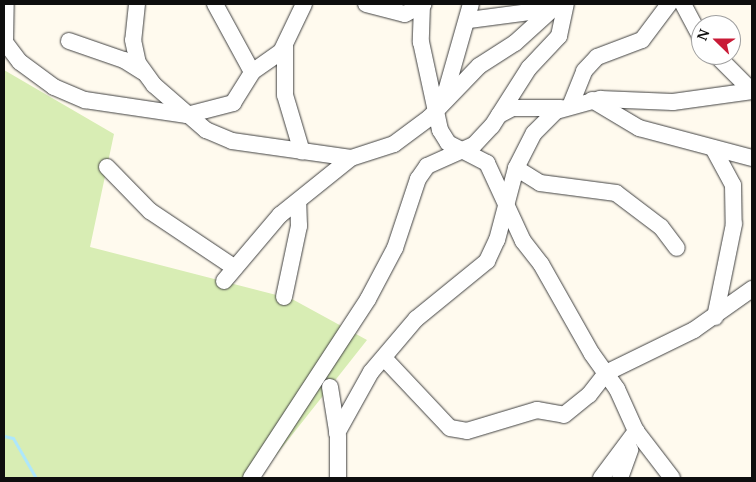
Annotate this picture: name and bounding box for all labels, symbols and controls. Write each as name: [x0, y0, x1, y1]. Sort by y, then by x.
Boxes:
north arrow: [691, 15, 741, 65]
text: N: [692, 26, 713, 43]

